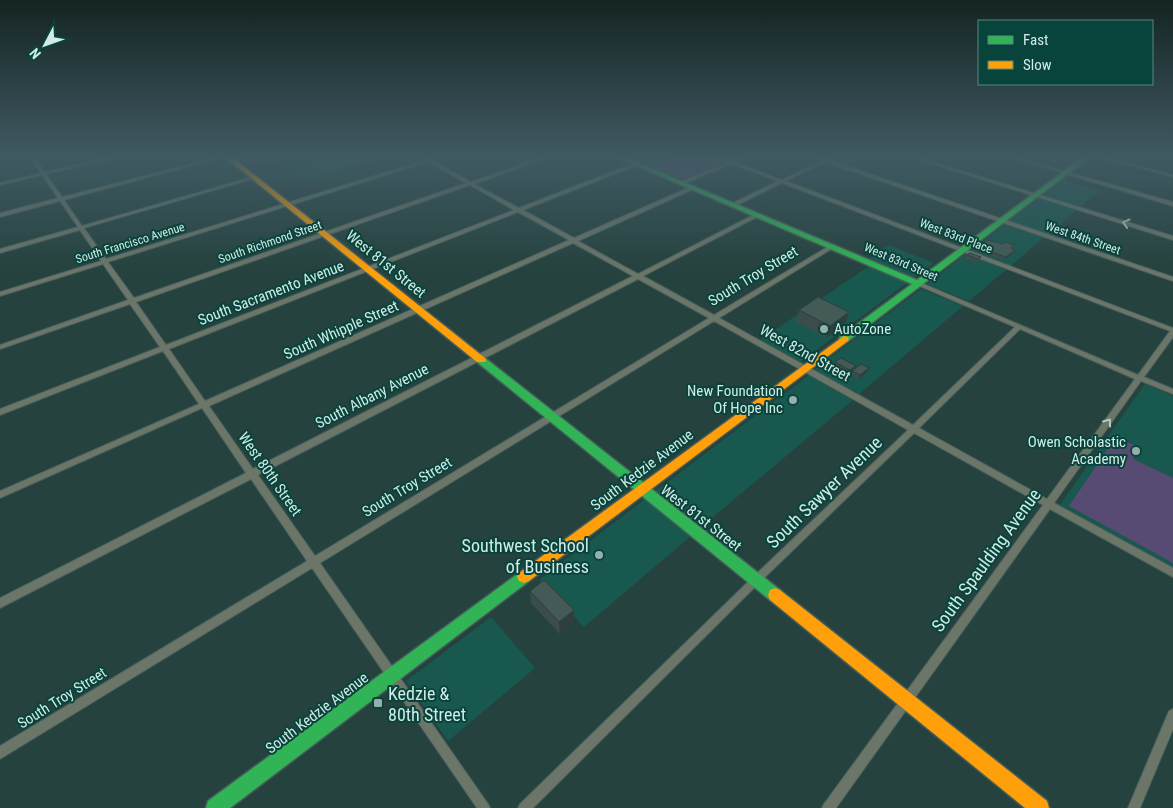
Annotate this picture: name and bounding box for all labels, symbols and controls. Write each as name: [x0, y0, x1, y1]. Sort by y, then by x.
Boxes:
north arrow: [20, 20, 70, 70]
legend: [978, 20, 1153, 85]
text: Fast: [1023, 31, 1048, 49]
text: N: [26, 45, 44, 62]
text: Slow: [1023, 56, 1052, 74]
street label: West 83rd Place: [918, 216, 995, 256]
street label: South Richmond Street: [217, 218, 324, 266]
street label: West 84th Street: [1044, 219, 1123, 258]
one-way arrow: [1123, 219, 1131, 229]
street label: South Francisco Avenue: [74, 220, 187, 266]
street label: West 81st Street: [342, 226, 430, 302]
street label: West 83rd Street: [862, 240, 940, 284]
street label: South Troy Street: [705, 242, 801, 310]
street label: South Sacramento Avenue: [195, 257, 347, 329]
street label: South Whipple Street: [281, 297, 401, 363]
place label: AutoZone: [834, 320, 891, 338]
street label: West 82nd Street: [756, 321, 854, 385]
marker: AutoZone: [818, 323, 830, 335]
street label: South Albany Avenue: [312, 360, 432, 432]
place label: New Foundation Of Hope Inc: [687, 382, 783, 417]
marker: New Foundation Of Hope Inc: [787, 394, 799, 406]
one-way arrow: [1102, 419, 1110, 428]
street label: South Kedzie Avenue: [587, 426, 697, 514]
street label: West 80th Street: [235, 429, 305, 519]
street label: South Sawyer Avenue: [762, 432, 886, 552]
place label: Owen Scholastic Academy: [1028, 433, 1126, 468]
marker: Owen Scholastic Academy: [1130, 445, 1142, 457]
street label: South Troy Street: [359, 453, 455, 521]
street label: West 81st Street: [657, 481, 745, 555]
street label: South Spaulding Avenue: [927, 484, 1045, 636]
place label: Southwest School of Business: [462, 535, 589, 577]
marker: Southwest School of Business: [593, 549, 605, 561]
street label: South Troy Street: [14, 664, 110, 732]
street label: South Kedzie Avenue: [262, 669, 372, 757]
place label: Kedzie & 80th Street: [388, 683, 466, 725]
marker: Kedzie & 80th Street: [372, 697, 384, 709]

